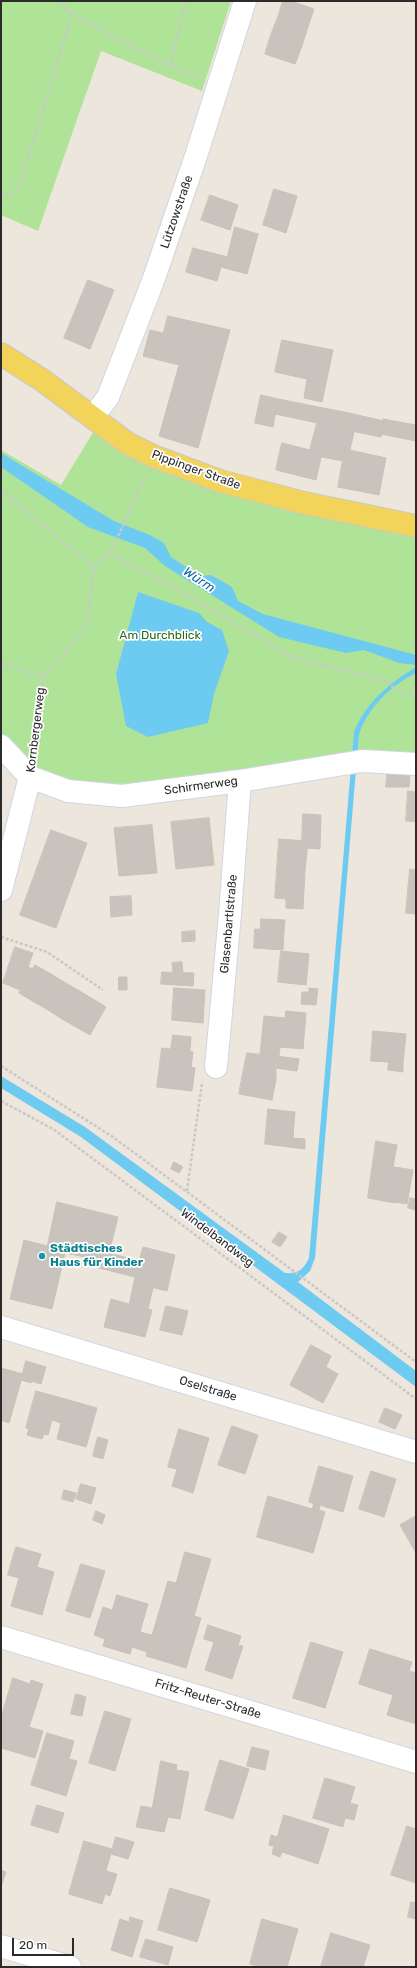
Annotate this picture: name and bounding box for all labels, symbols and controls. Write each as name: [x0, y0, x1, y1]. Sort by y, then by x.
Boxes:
street label: Lützowstraße: [158, 174, 196, 250]
street label: Pippinger Straße: [150, 447, 242, 493]
water label: Würm: [180, 564, 218, 596]
park label: Am Durchblick: [119, 629, 201, 643]
street label: Kornbergerweg: [24, 687, 48, 773]
street label: Schirmerweg: [163, 774, 239, 798]
street label: Glasenbartlstraße: [217, 874, 241, 974]
street label: Windelbandweg: [177, 1206, 257, 1270]
place label: Städtisches Haus für Kinder: [50, 1242, 143, 1270]
marker: Städtisches Haus für Kinder: [37, 1251, 47, 1261]
street label: Oselstraße: [177, 1373, 239, 1405]
street label: Fritz-Reuter-Straße: [153, 1676, 263, 1722]
scale bar: [14, 1930, 76, 1956]
text: 20 m: [19, 1938, 47, 1952]

